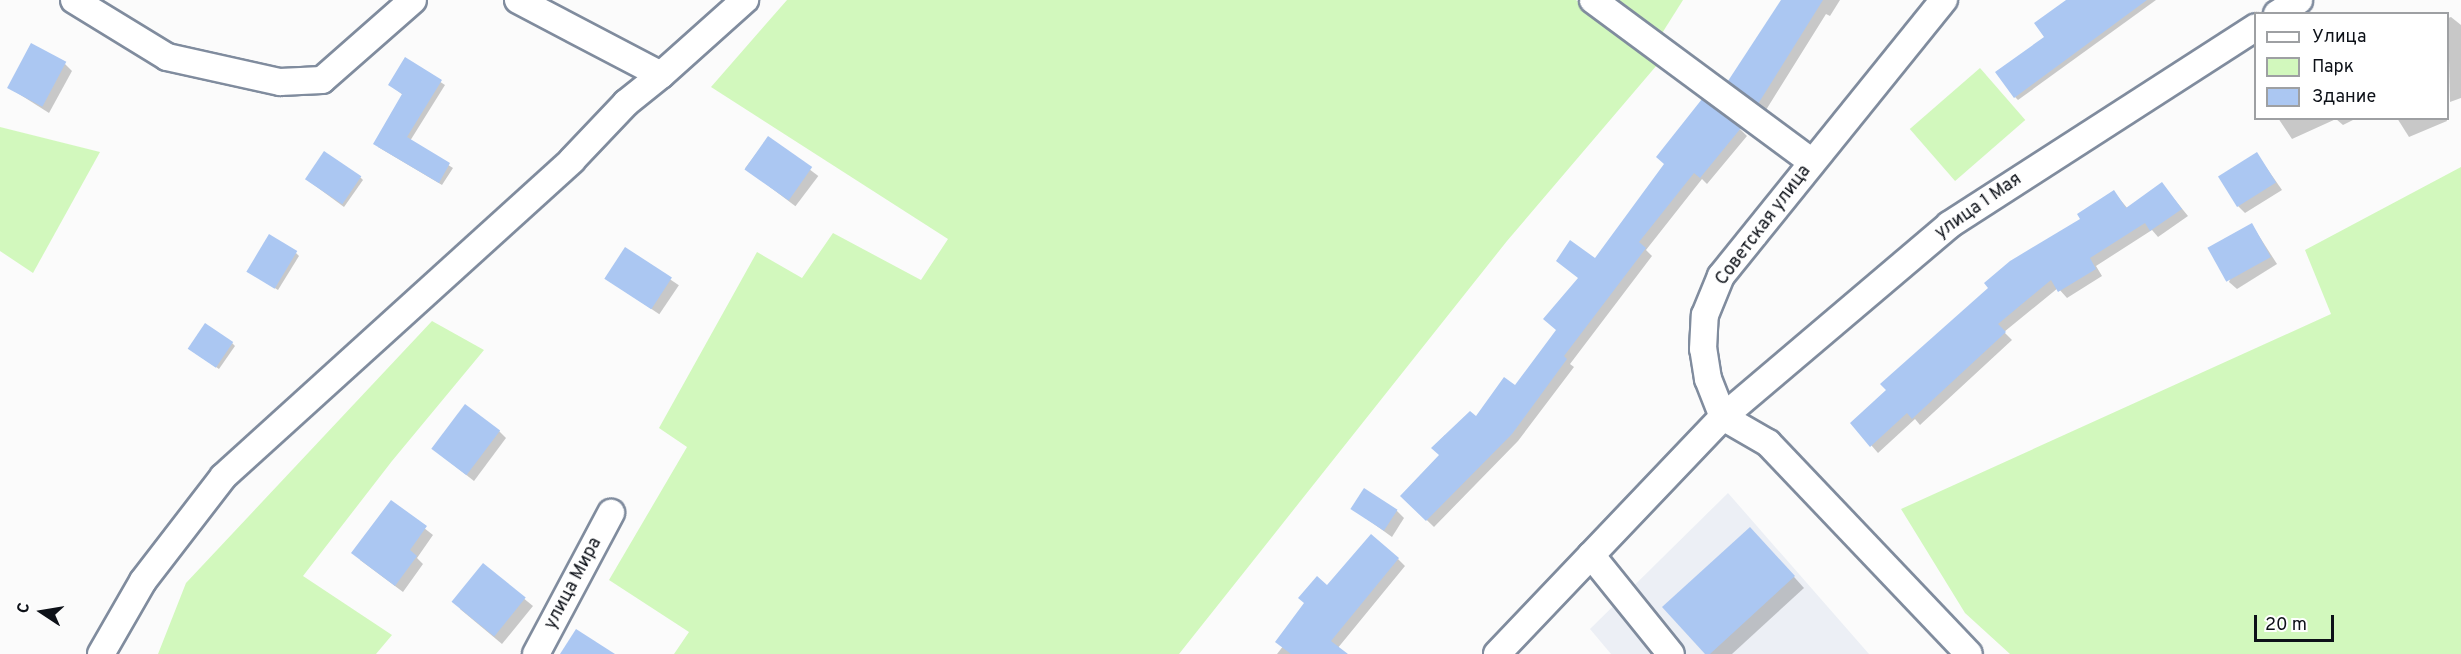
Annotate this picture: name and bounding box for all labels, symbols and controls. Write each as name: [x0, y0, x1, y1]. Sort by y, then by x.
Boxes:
legend: [2254, 12, 2449, 120]
text: Улица: [2312, 26, 2366, 49]
text: Парк: [2312, 56, 2354, 79]
text: Здание: [2312, 86, 2376, 109]
street label: Советская улица: [1712, 162, 1816, 290]
street label: улица 1 Мая: [1932, 169, 2026, 245]
street label: улица Мира: [541, 534, 607, 634]
north arrow: [12, 582, 72, 642]
text: С: [14, 601, 35, 615]
scale bar: [2257, 603, 2336, 641]
text: 20 m: [2265, 614, 2307, 637]

